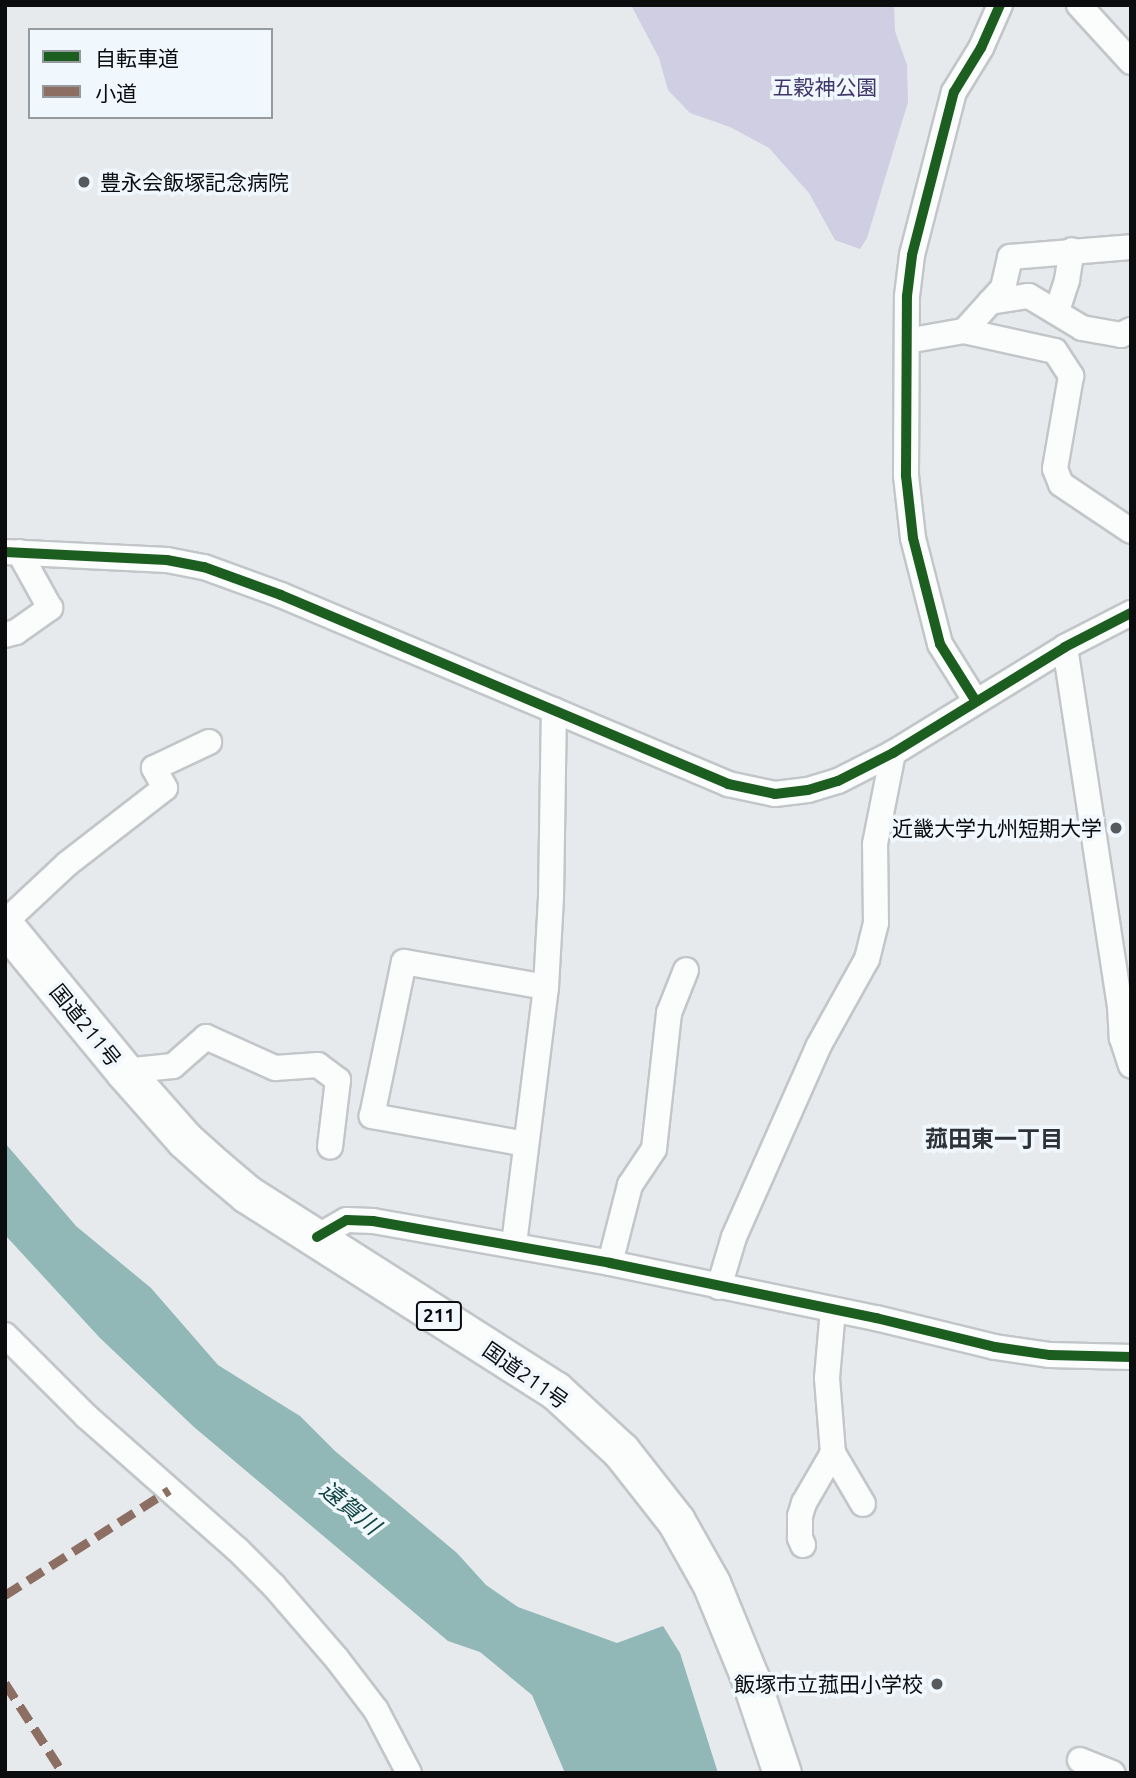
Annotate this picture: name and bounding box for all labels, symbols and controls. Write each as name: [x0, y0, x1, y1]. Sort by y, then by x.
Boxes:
legend: [28, 28, 273, 119]
text: 自転車道: [95, 46, 179, 70]
park label: 五穀神公園: [773, 74, 877, 100]
text: 小道: [95, 81, 137, 105]
place label: 豊永会飯塚記念病院: [100, 169, 289, 195]
marker: 豊永会飯塚記念病院: [74, 172, 94, 192]
place label: 近畿大学九州短期大学: [892, 815, 1102, 841]
marker: 近畿大学九州短期大学: [1108, 820, 1124, 836]
street label: 国道211号: [45, 979, 127, 1071]
district label: 菰田東一丁目: [925, 1125, 1063, 1153]
road number: 211: [414, 1300, 464, 1332]
street label: 国道211号: [478, 1336, 574, 1414]
water label: 遠賀川: [315, 1476, 385, 1540]
place label: 飯塚市立菰田小学校: [734, 1671, 923, 1697]
marker: 飯塚市立菰田小学校: [929, 1676, 945, 1692]

